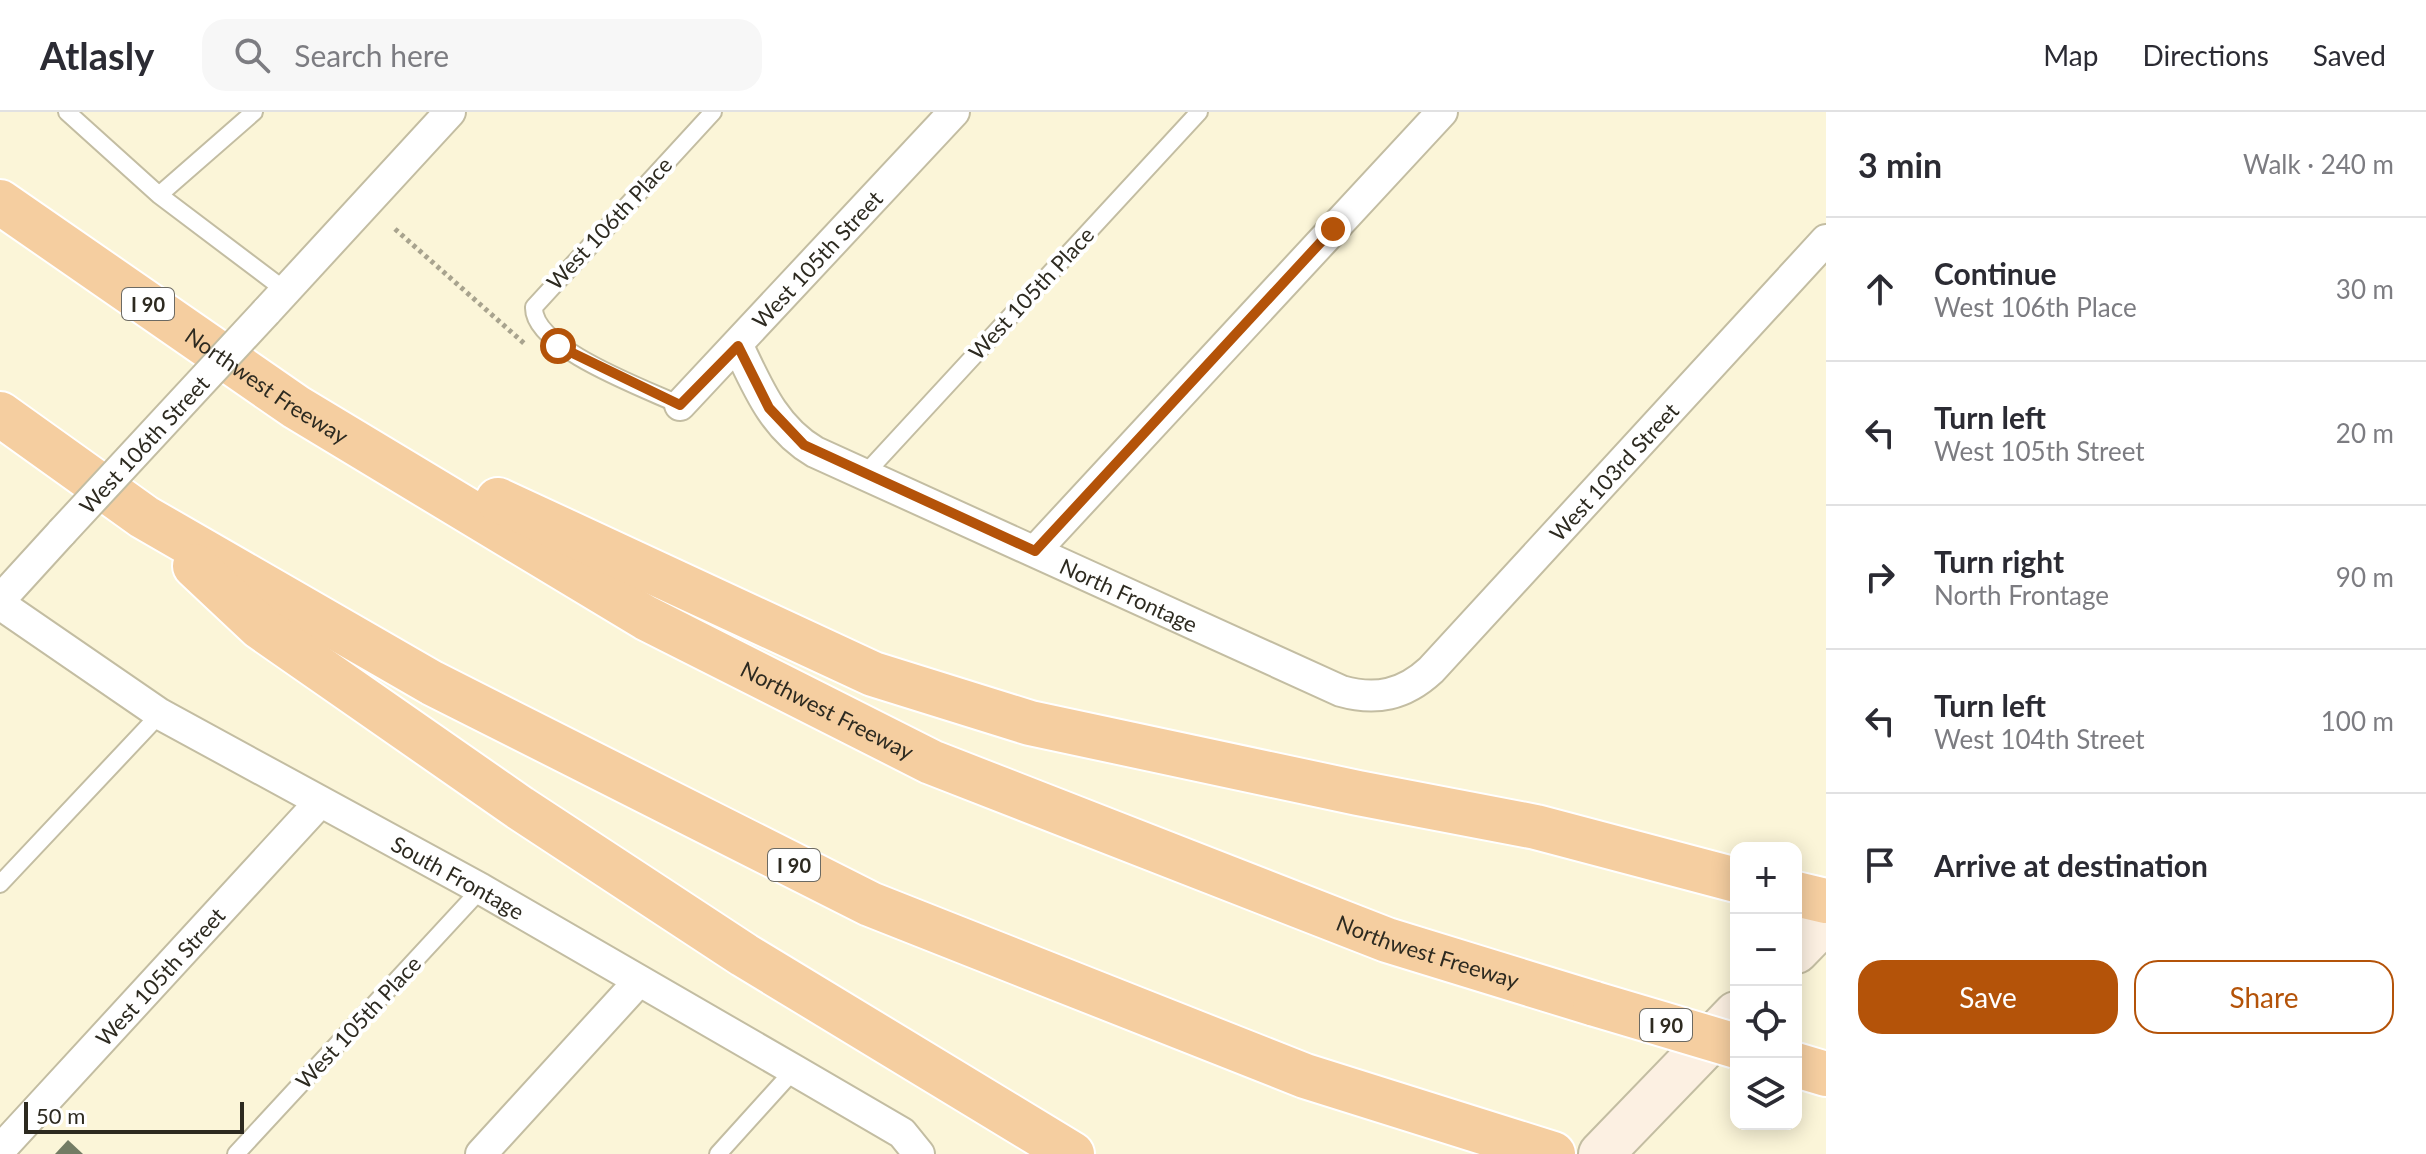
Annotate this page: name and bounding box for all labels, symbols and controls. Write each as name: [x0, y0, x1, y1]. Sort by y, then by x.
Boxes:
search box: [202, 19, 762, 91]
text: Atlasly: [40, 32, 154, 78]
icon: search: [230, 33, 274, 77]
text: Search here: [294, 37, 449, 73]
text: Map: [2043, 38, 2098, 72]
text: Directions: [2142, 38, 2269, 72]
text: Saved: [2313, 38, 2386, 72]
text: 3 min: [1858, 144, 1942, 185]
text: Walk · 240 m: [2243, 148, 2394, 180]
street label: West 106th Place: [541, 151, 677, 295]
street label: West 105th Street: [746, 185, 887, 333]
route end: [1315, 211, 1351, 247]
street label: West 105th Place: [963, 221, 1099, 365]
text: Continue: [1934, 255, 2057, 291]
icon: ahead: [1858, 267, 1902, 311]
text: 30 m: [2336, 273, 2394, 305]
road number: I 90: [122, 288, 174, 320]
text: West 106th Place: [1934, 291, 2137, 323]
street label: Northwest Freeway: [180, 321, 354, 449]
route start: [540, 328, 576, 364]
street label: West 106th Street: [73, 369, 214, 519]
street label: West 103rd Street: [1543, 397, 1684, 546]
text: Turn left: [1934, 399, 2046, 435]
icon: left: [1858, 411, 1902, 455]
text: 20 m: [2336, 417, 2394, 449]
text: West 105th Street: [1934, 435, 2145, 467]
text: Turn right: [1934, 543, 2064, 579]
street label: North Frontage: [1056, 552, 1202, 638]
icon: right: [1858, 555, 1902, 599]
text: 90 m: [2336, 561, 2394, 593]
text: North Frontage: [1934, 579, 2109, 611]
street label: Northwest Freeway: [736, 655, 919, 765]
text: Turn left: [1934, 687, 2046, 723]
icon: left: [1858, 699, 1902, 743]
text: 100 m: [2321, 705, 2394, 737]
text: West 104th Street: [1934, 723, 2145, 755]
street label: South Frontage: [387, 829, 529, 925]
map controls: [1730, 842, 1802, 1130]
button: +: [1730, 842, 1802, 914]
icon: arrive: [1858, 843, 1902, 887]
text: Arrive at destination: [1934, 847, 2208, 883]
road number: I 90: [768, 849, 820, 881]
street label: West 105th Street: [89, 901, 230, 1051]
street label: Northwest Freeway: [1333, 908, 1523, 994]
button: −: [1730, 914, 1802, 986]
street label: West 105th Place: [290, 950, 426, 1094]
button: Save: [1858, 960, 2118, 1034]
button: Share: [2134, 960, 2394, 1034]
button: locate: [1730, 986, 1802, 1058]
road number: I 90: [1640, 1009, 1692, 1041]
button: layers: [1730, 1058, 1802, 1130]
scale bar: [24, 1098, 244, 1134]
text: 50 m: [36, 1102, 85, 1129]

